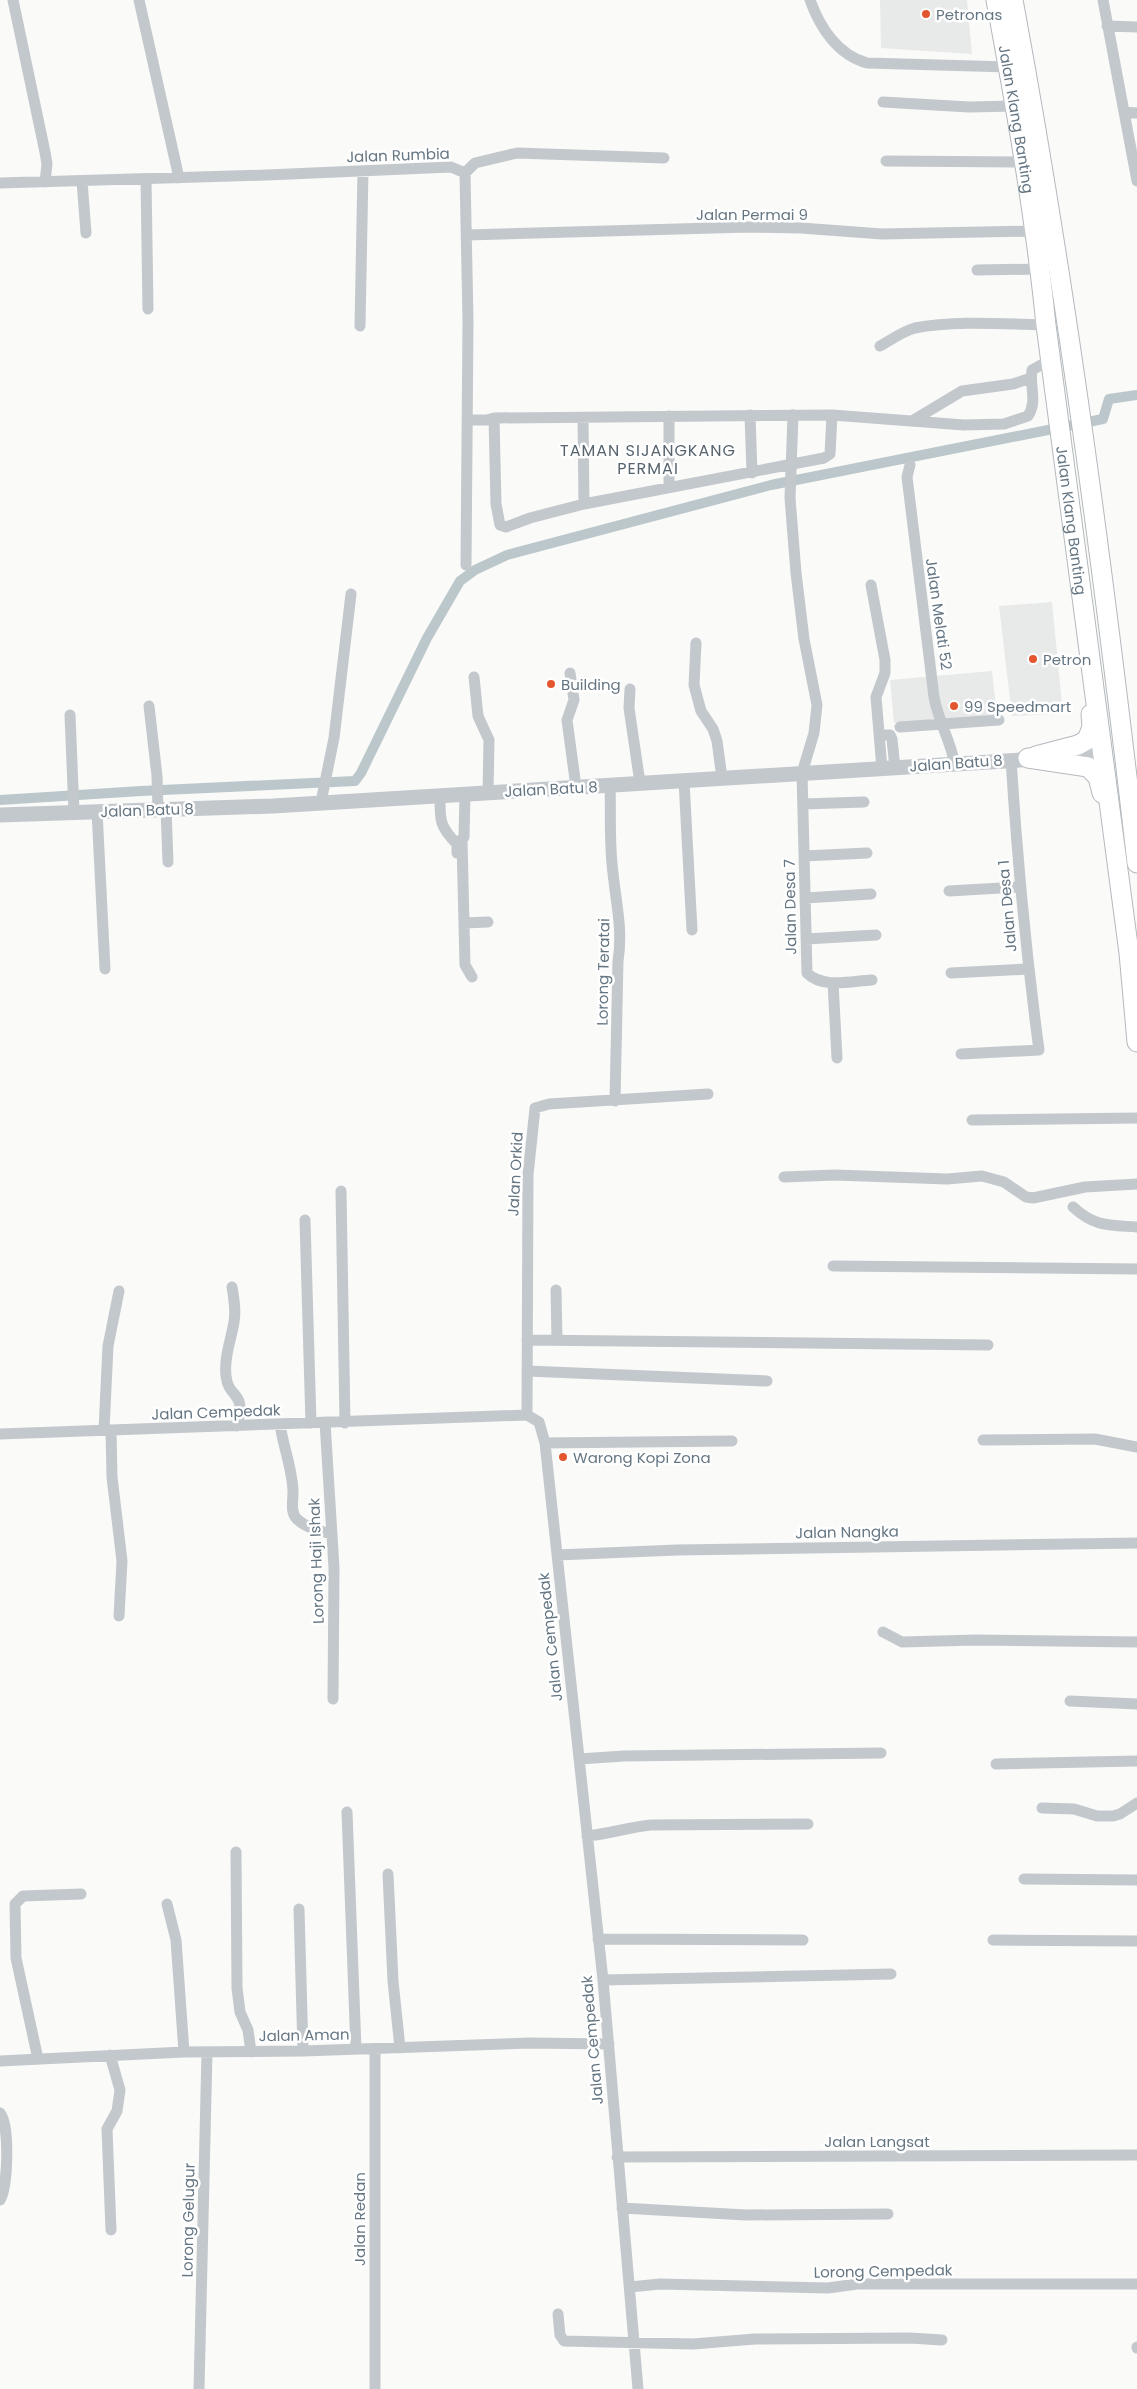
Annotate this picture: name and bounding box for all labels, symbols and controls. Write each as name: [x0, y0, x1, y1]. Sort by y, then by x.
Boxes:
place label: Petronas: [936, 4, 1002, 25]
marker: Petronas: [920, 8, 932, 20]
street label: Jalan Klang Banting: [994, 43, 1040, 195]
street label: Jalan Rumbia: [346, 143, 450, 167]
street label: Jalan Permai 9: [696, 204, 808, 225]
district label: TAMAN SIJANGKANG PERMAI: [560, 439, 736, 480]
street label: Jalan Klang Banting: [1052, 445, 1092, 596]
street label: Jalan Melati 52: [921, 557, 957, 671]
place label: Petron: [1043, 649, 1091, 670]
marker: Petron: [1027, 653, 1039, 665]
place label: Building: [561, 674, 621, 695]
marker: Building: [545, 678, 557, 690]
place label: 99 Speedmart: [964, 696, 1071, 717]
marker: 99 Speedmart: [948, 700, 960, 712]
street label: Jalan Batu 8: [909, 749, 1003, 777]
street label: Jalan Batu 8: [504, 776, 598, 802]
street label: Jalan Batu 8: [100, 798, 194, 822]
street label: Jalan Desa 7: [779, 859, 801, 955]
street label: Jalan Desa 1: [993, 859, 1021, 953]
street label: Lorong Teratai: [592, 918, 614, 1026]
street label: Jalan Orkid: [502, 1131, 528, 1217]
street label: Jalan Cempedak: [151, 1399, 281, 1425]
place label: Warong Kopi Zona: [573, 1447, 711, 1468]
marker: Warong Kopi Zona: [557, 1451, 569, 1463]
street label: Lorong Haji Ishak: [303, 1497, 329, 1624]
street label: Jalan Nangka: [795, 1521, 899, 1543]
street label: Jalan Cempedak: [533, 1571, 567, 1702]
street label: Jalan Cempedak: [576, 1974, 608, 2105]
street label: Jalan Aman: [258, 2024, 350, 2046]
street label: Jalan Langsat: [824, 2131, 930, 2152]
street label: Lorong Gelugur: [177, 2162, 200, 2277]
street label: Jalan Redan: [349, 2172, 370, 2266]
street label: Lorong Cempedak: [813, 2259, 953, 2283]

